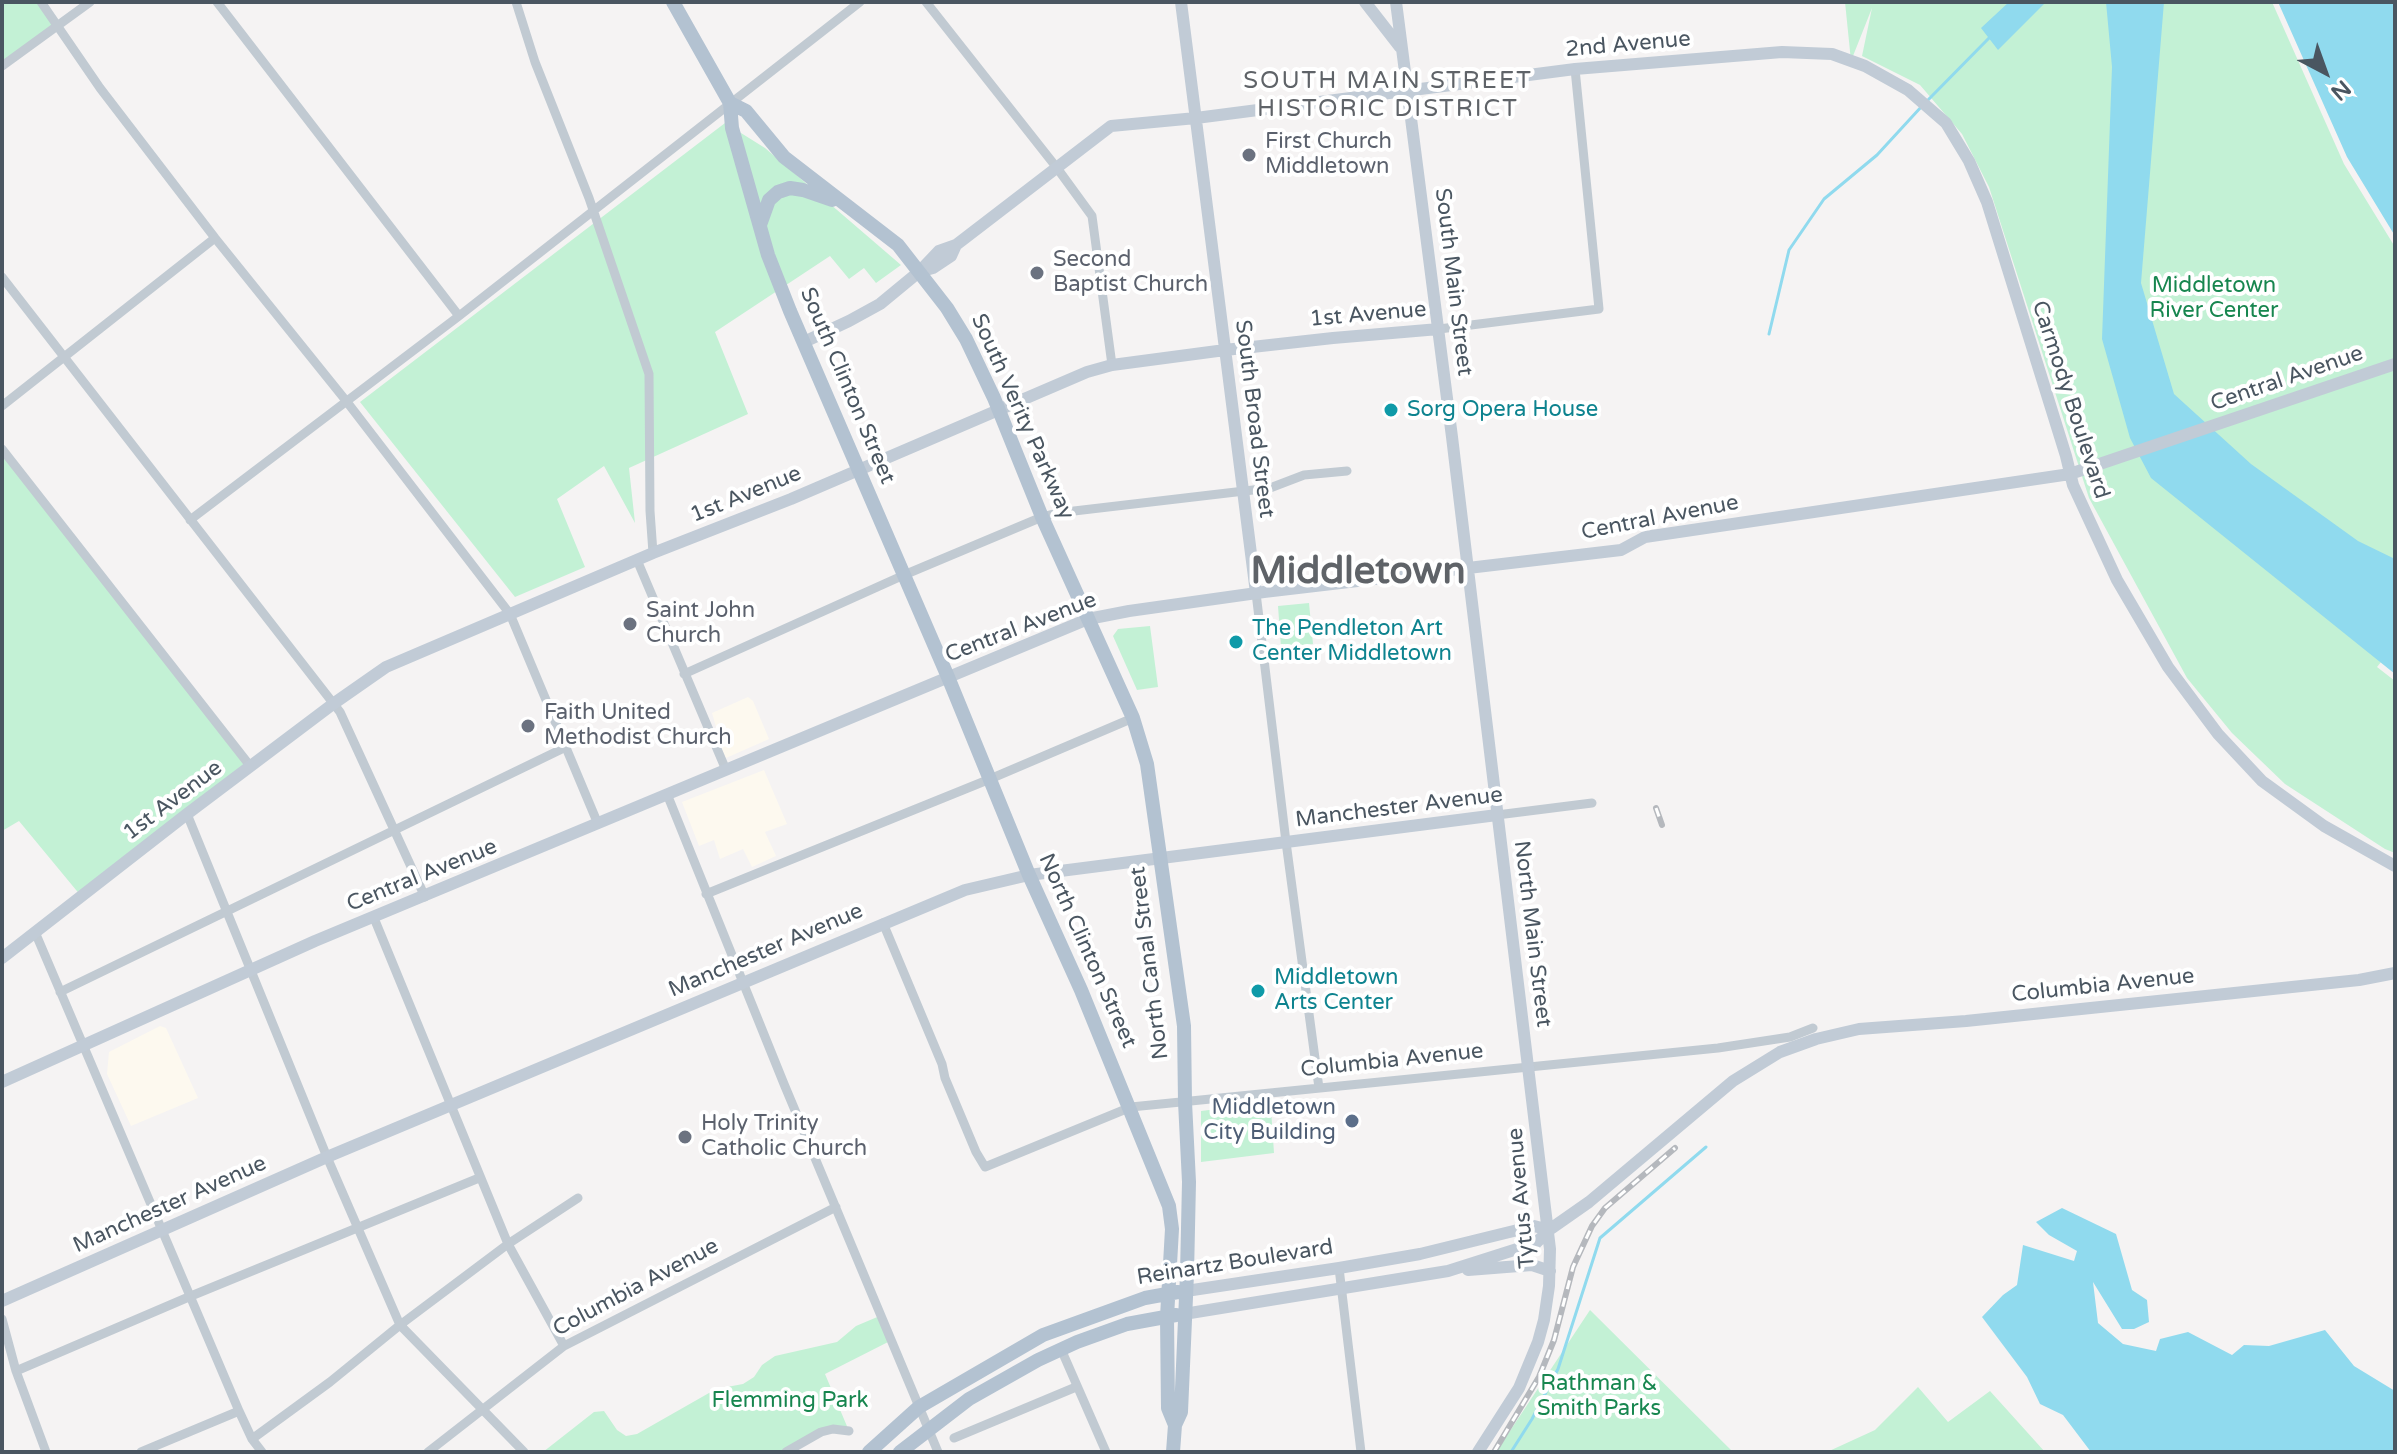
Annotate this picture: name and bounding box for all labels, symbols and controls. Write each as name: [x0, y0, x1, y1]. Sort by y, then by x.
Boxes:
street label: 2nd Avenue: [1564, 26, 1692, 64]
north arrow: [2285, 32, 2365, 112]
district label: SOUTH MAIN STREET HISTORIC DISTRICT: [1243, 68, 1533, 124]
text: N: [2326, 74, 2356, 106]
place label: First Church Middletown: [1265, 129, 1392, 180]
marker: First Church Middletown: [1240, 146, 1258, 164]
street label: South Main Street: [1428, 187, 1478, 377]
place label: Second Baptist Church: [1053, 247, 1208, 298]
marker: Second Baptist Church: [1028, 264, 1046, 282]
park label: Middletown River Center: [2150, 273, 2278, 324]
street label: South Clinton Street: [794, 284, 900, 488]
street label: 1st Avenue: [1308, 297, 1428, 333]
street label: Carmody Boulevard: [2026, 298, 2114, 502]
street label: South Verity Parkway: [965, 310, 1079, 524]
street label: South Broad Street: [1229, 319, 1279, 519]
street label: Central Avenue: [2207, 341, 2367, 417]
place label: Sorg Opera House: [1407, 397, 1598, 423]
marker: Sorg Opera House: [1382, 401, 1400, 419]
street label: 1st Avenue: [687, 461, 805, 529]
street label: Central Avenue: [1579, 490, 1741, 546]
district label: Middletown: [1250, 550, 1466, 596]
street label: Central Avenue: [942, 587, 1100, 669]
place label: Saint John Church: [646, 598, 755, 650]
marker: Saint John Church: [621, 615, 639, 633]
place label: The Pendleton Art Center Middletown: [1252, 616, 1452, 668]
marker: The Pendleton Art Center Middletown: [1227, 633, 1245, 651]
place label: Faith United Methodist Church: [544, 700, 732, 752]
marker: Faith United Methodist Church: [519, 717, 537, 735]
street label: 1st Avenue: [118, 755, 228, 847]
street label: Manchester Avenue: [1294, 782, 1504, 834]
street label: Central Avenue: [343, 834, 501, 918]
street label: North Main Street: [1507, 839, 1557, 1029]
street label: North Clinton Street: [1032, 850, 1142, 1052]
street label: North Canal Street: [1125, 865, 1175, 1061]
street label: Manchester Avenue: [665, 898, 867, 1004]
street label: Columbia Avenue: [2010, 963, 2196, 1009]
place label: Middletown Arts Center: [1274, 965, 1398, 1016]
marker: Middletown Arts Center: [1249, 982, 1267, 1000]
street label: Columbia Avenue: [1299, 1038, 1485, 1084]
place label: Middletown City Building: [1203, 1095, 1336, 1146]
place label: Holy Trinity Catholic Church: [701, 1111, 867, 1162]
marker: Middletown City Building: [1343, 1112, 1361, 1130]
street label: Tytus Avenue: [1503, 1127, 1541, 1269]
marker: Holy Trinity Catholic Church: [676, 1128, 694, 1146]
street label: Manchester Avenue: [69, 1151, 271, 1259]
street label: Columbia Avenue: [549, 1233, 723, 1343]
street label: Reinartz Boulevard: [1135, 1234, 1335, 1292]
park label: Rathman & Smith Parks: [1537, 1371, 1661, 1422]
park label: Flemming Park: [711, 1388, 869, 1414]

